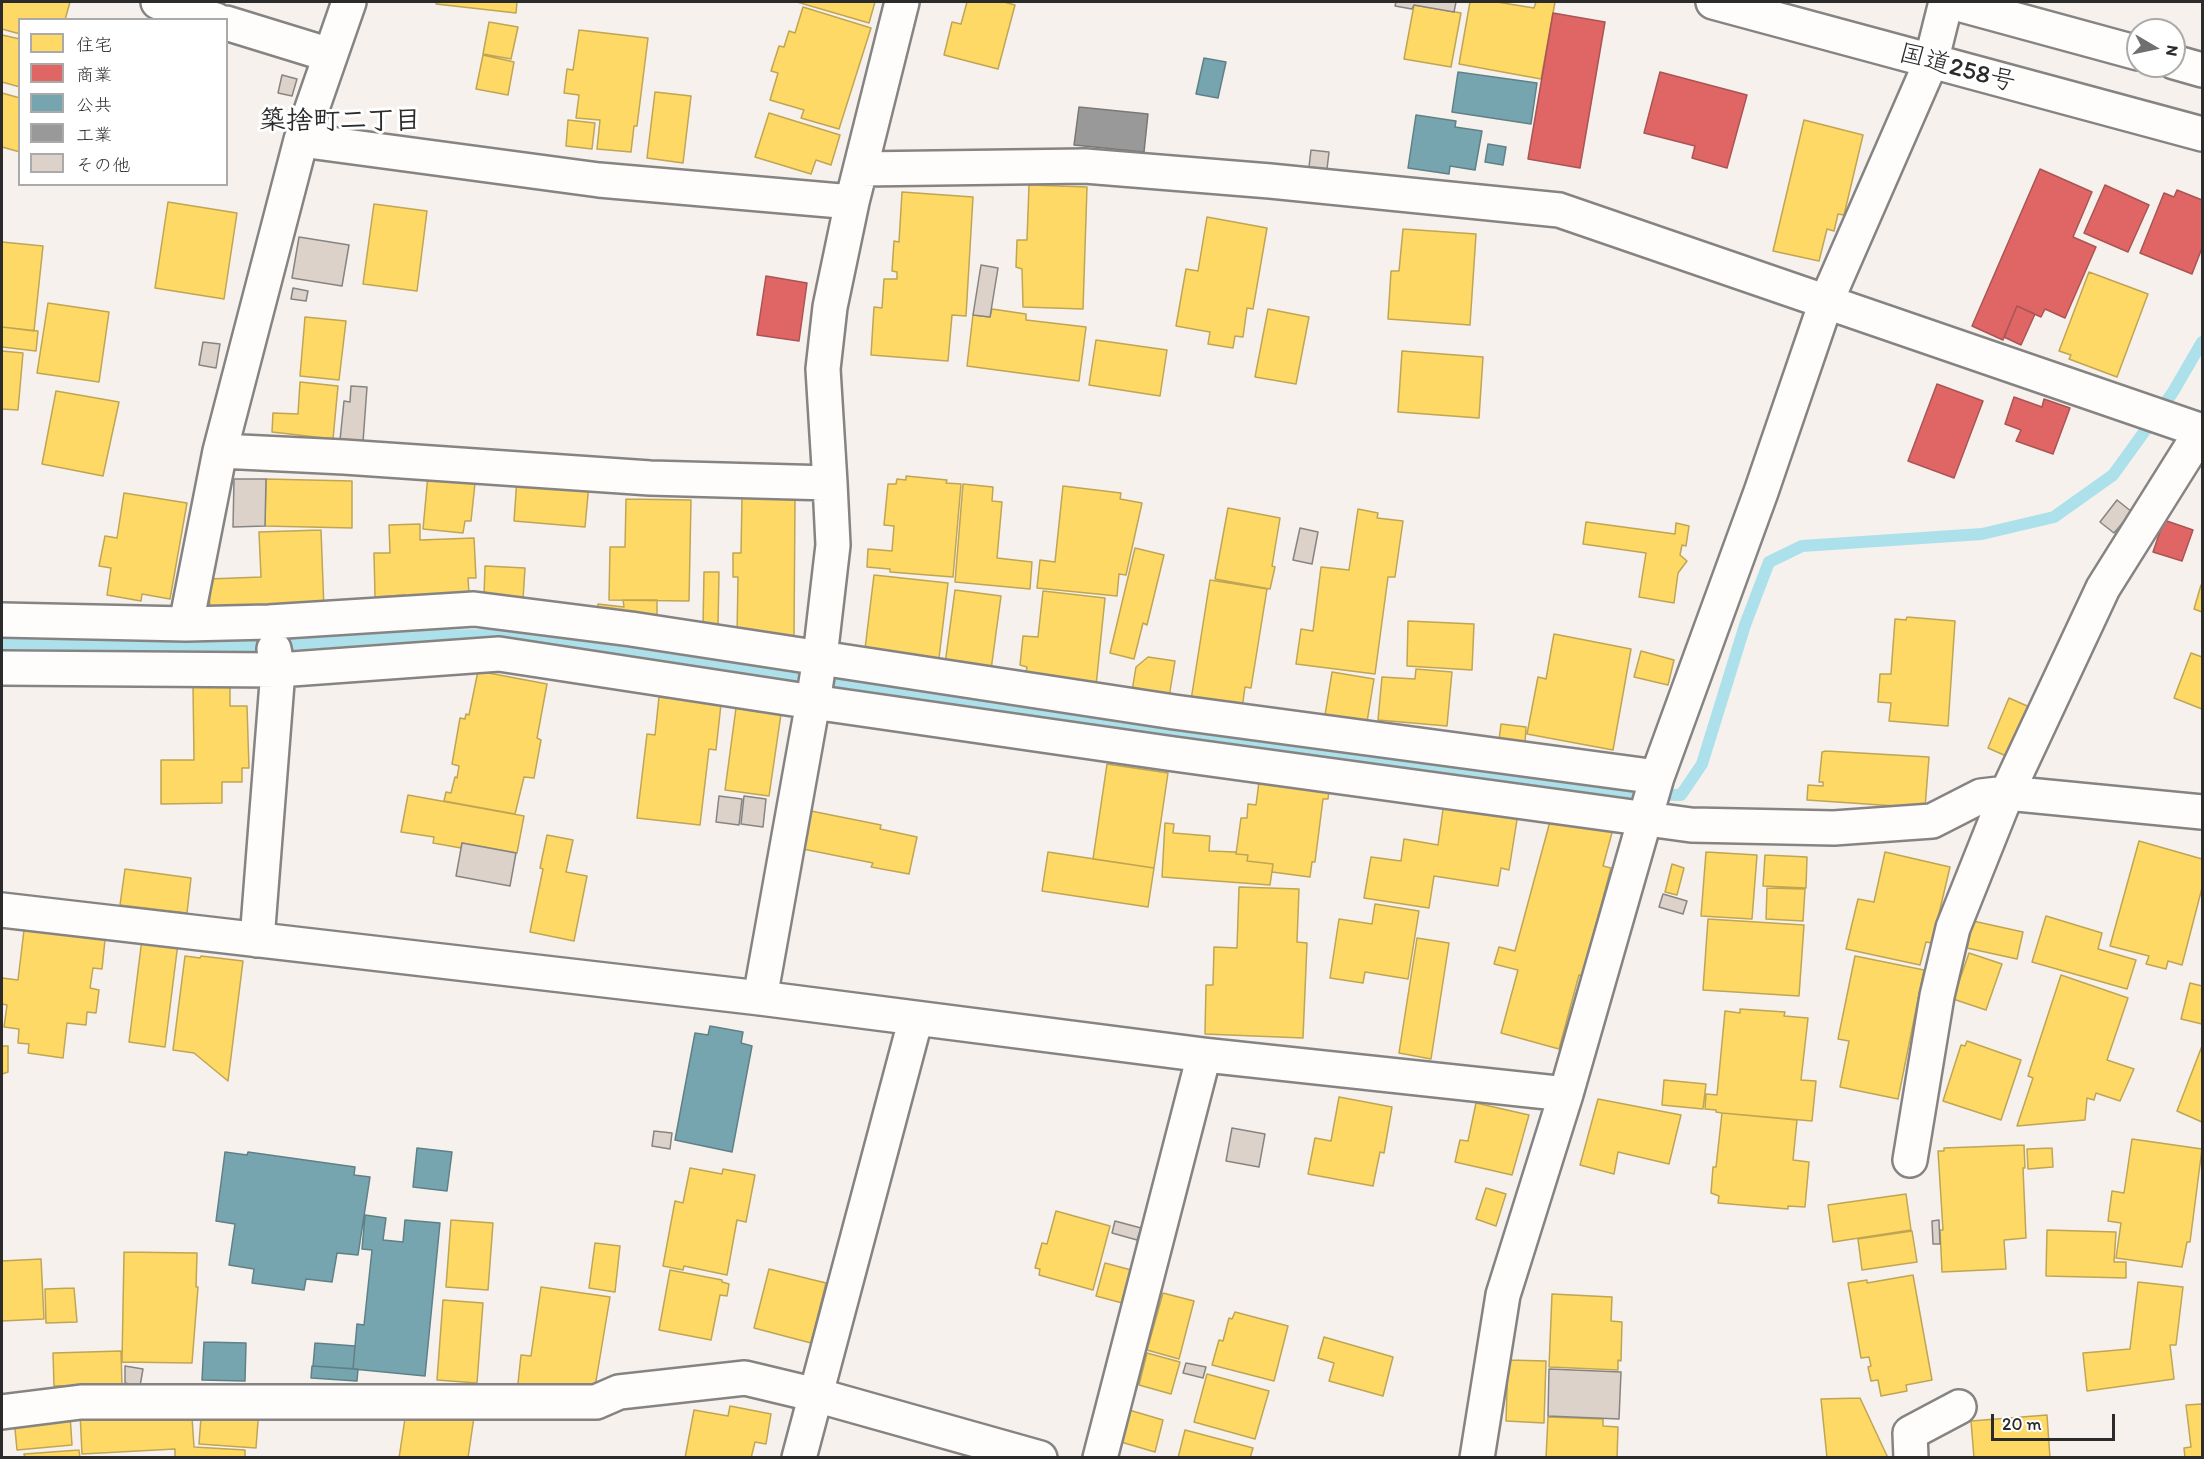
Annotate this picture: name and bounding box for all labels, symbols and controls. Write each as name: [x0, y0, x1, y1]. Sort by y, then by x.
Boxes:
legend: [18, 18, 228, 186]
north arrow: [2126, 18, 2186, 78]
text: 住宅: [76, 34, 112, 56]
street label: 国道258号: [1895, 38, 2019, 100]
text: N: [2162, 44, 2183, 57]
text: 商業: [76, 64, 112, 86]
text: 公共: [76, 94, 112, 116]
district label: 築捨町二丁目: [259, 106, 421, 138]
text: 工業: [76, 124, 112, 146]
text: その他: [76, 154, 130, 176]
scale bar: [1994, 1402, 2118, 1440]
text: 20 m: [2002, 1413, 2042, 1435]

